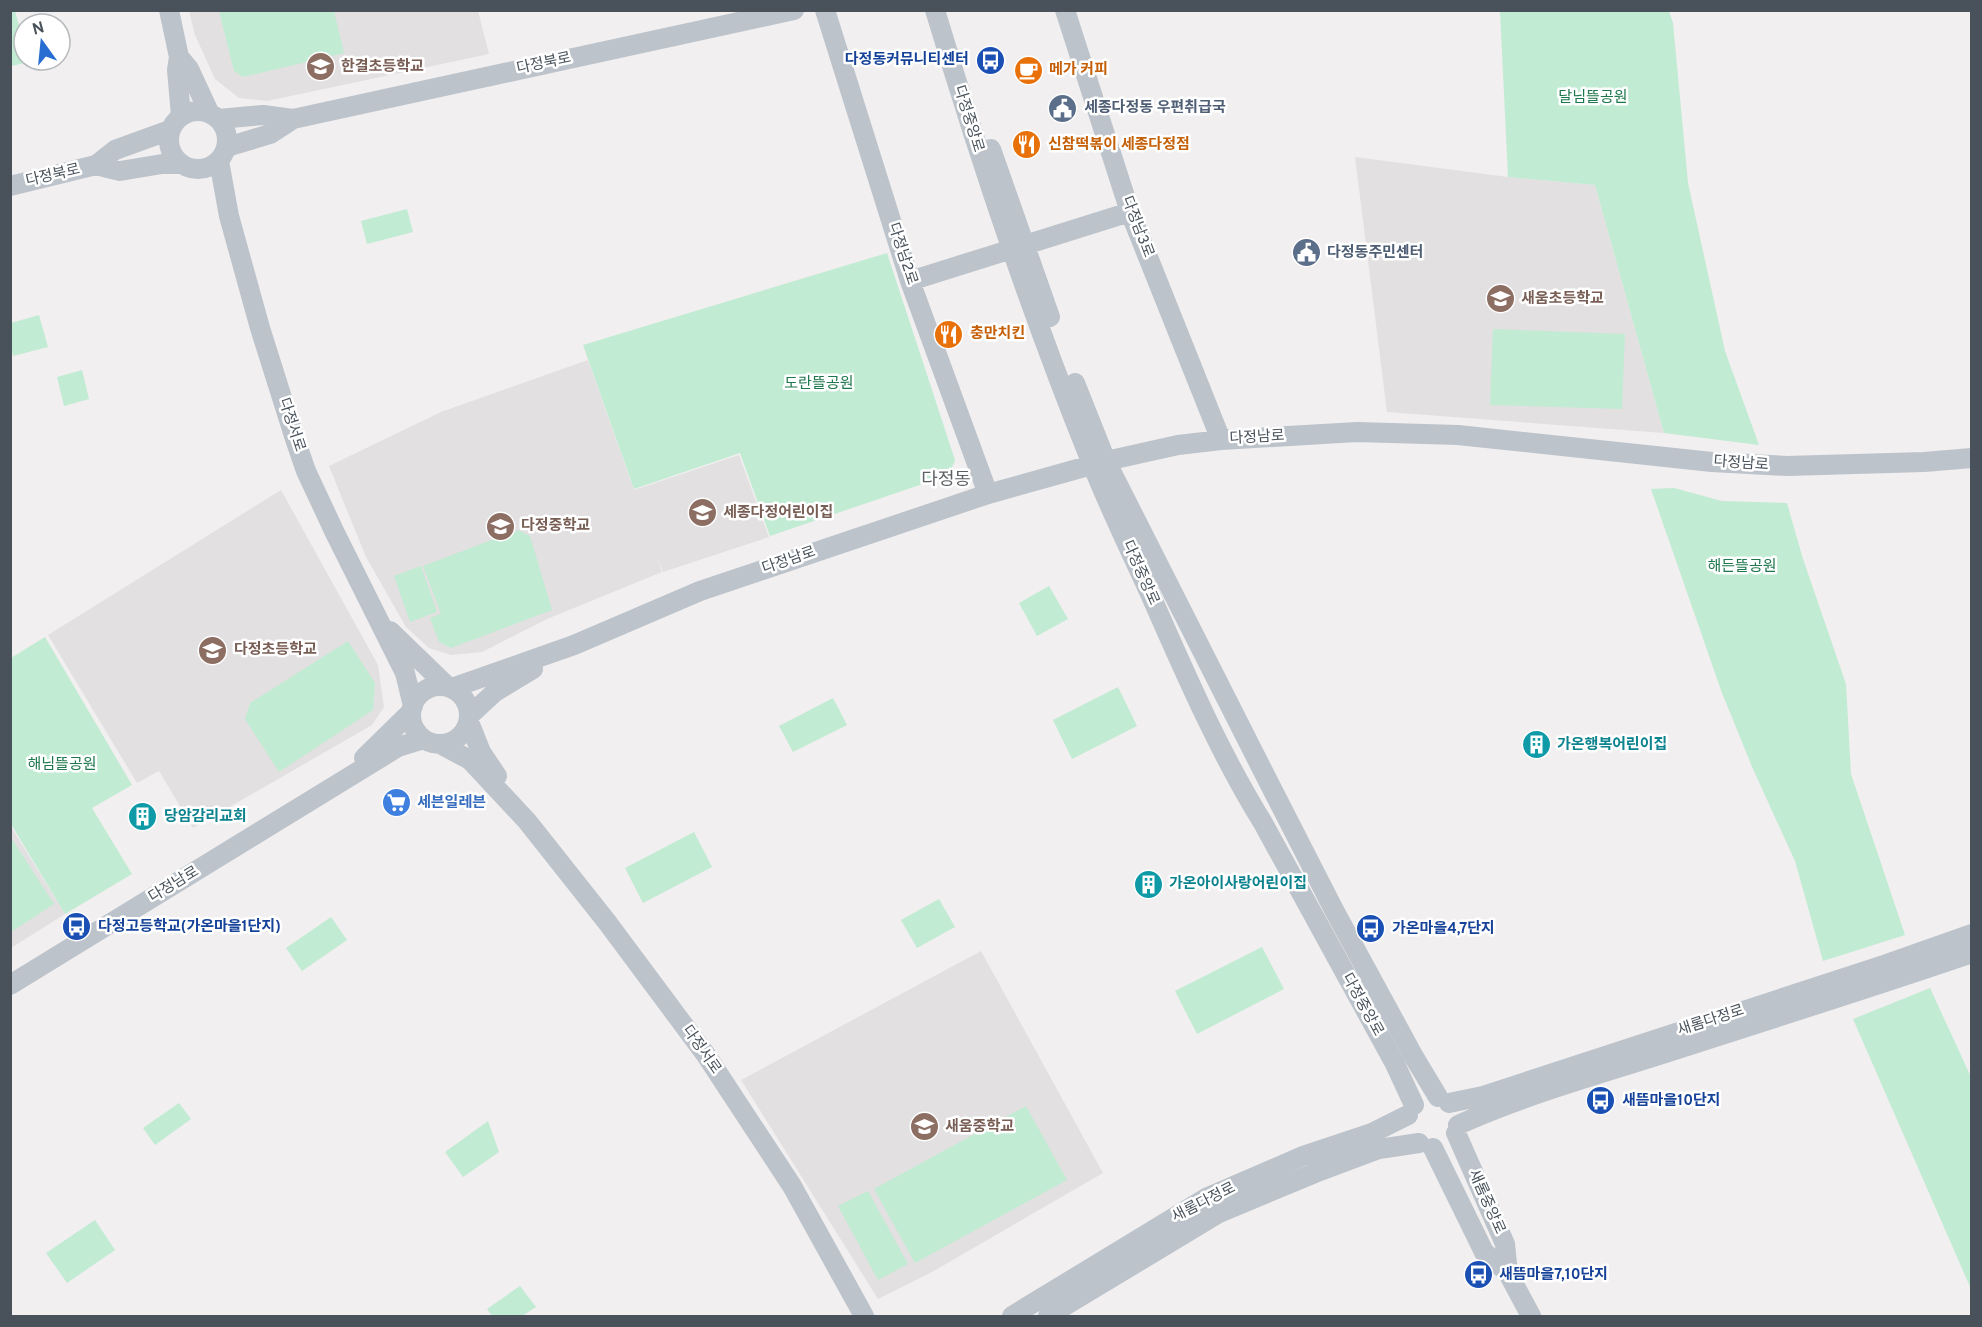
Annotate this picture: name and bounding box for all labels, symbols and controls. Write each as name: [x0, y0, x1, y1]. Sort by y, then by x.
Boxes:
north arrow: [12, 12, 72, 72]
text: N: [30, 18, 47, 41]
bus stop icon: 다정동커뮤니티센터: [974, 44, 1006, 76]
street label: 다정북로: [515, 49, 573, 79]
school or university icon: 한결초등학교: [304, 51, 336, 83]
place label: 다정동커뮤니티센터: [845, 51, 969, 70]
cafe icon: 메가 커피: [1012, 54, 1044, 86]
place label: 한결초등학교: [341, 57, 424, 77]
place label: 메가 커피: [1049, 61, 1108, 80]
street label: 다정중앙로: [949, 83, 987, 155]
park label: 달님뜰공원: [1558, 89, 1628, 108]
public building icon: 세종다정동 우편취급국: [1047, 92, 1079, 124]
place label: 세종다정동 우편취급국: [1084, 98, 1226, 118]
restaurant icon: 신참떡볶이 세종다정점: [1011, 129, 1043, 161]
place label: 신참떡볶이 세종다정점: [1048, 136, 1190, 155]
street label: 다정북로: [24, 161, 82, 191]
street label: 다정남3로: [1117, 194, 1157, 260]
street label: 다정남2로: [883, 220, 921, 288]
public building icon: 다정동주민센터: [1290, 237, 1322, 269]
place label: 다정동주민센터: [1327, 244, 1424, 263]
school or university icon: 새움초등학교: [1484, 283, 1516, 315]
place label: 새움초등학교: [1521, 289, 1604, 309]
restaurant icon: 충만치킨: [933, 318, 965, 350]
place label: 충만치킨: [970, 325, 1025, 344]
park label: 도란뜰공원: [784, 375, 854, 394]
street label: 다정서로: [273, 396, 309, 454]
street label: 다정남로: [1229, 427, 1285, 449]
street label: 다정남로: [1713, 453, 1769, 475]
district label: 다정동: [921, 469, 971, 492]
school or university icon: 세종다정어린이집: [686, 497, 718, 529]
place label: 세종다정어린이집: [723, 504, 833, 523]
school or university icon: 다정중학교: [484, 510, 516, 542]
place label: 다정중학교: [521, 516, 590, 536]
street label: 다정중앙로: [1117, 538, 1163, 608]
street label: 다정남로: [760, 543, 818, 579]
park label: 해든뜰공원: [1707, 558, 1777, 577]
school or university icon: 다정초등학교: [197, 634, 229, 666]
place label: 다정초등학교: [234, 640, 317, 660]
building icon: 가온행복어린이집: [1520, 729, 1552, 761]
place label: 가온행복어린이집: [1557, 736, 1667, 755]
park label: 해님뜰공원: [27, 756, 97, 775]
supermarket icon: 세븐일레븐: [380, 787, 412, 819]
place label: 세븐일레븐: [417, 794, 486, 813]
building icon: 당암감리교회: [127, 801, 159, 833]
place label: 당암감리교회: [164, 808, 247, 827]
street label: 다정남로: [145, 863, 203, 907]
building icon: 가온아이사랑어린이집: [1132, 868, 1164, 900]
place label: 가온아이사랑어린이집: [1169, 875, 1307, 894]
bus stop icon: 다정고등학교(가온마을1단지): [61, 911, 93, 943]
bus stop icon: 가온마을4,7단지: [1355, 913, 1387, 945]
place label: 다정고등학교(가온마을1단지): [98, 917, 281, 937]
place label: 가온마을4,7단지: [1392, 920, 1495, 939]
street label: 다정중앙로: [1337, 970, 1387, 1040]
street label: 새롬다정로: [1675, 1001, 1747, 1041]
street label: 다정서로: [677, 1022, 725, 1078]
bus stop icon: 새뜸마을10단지: [1585, 1085, 1617, 1117]
place label: 새뜸마을10단지: [1622, 1092, 1721, 1111]
school or university icon: 새움중학교: [908, 1111, 940, 1143]
place label: 새움중학교: [945, 1117, 1014, 1137]
street label: 새롬중앙로: [1463, 1167, 1509, 1237]
street label: 새롬다정로: [1169, 1179, 1239, 1227]
bus stop icon: 새뜸마을7,10단지: [1462, 1259, 1494, 1291]
place label: 새뜸마을7,10단지: [1499, 1266, 1608, 1285]

